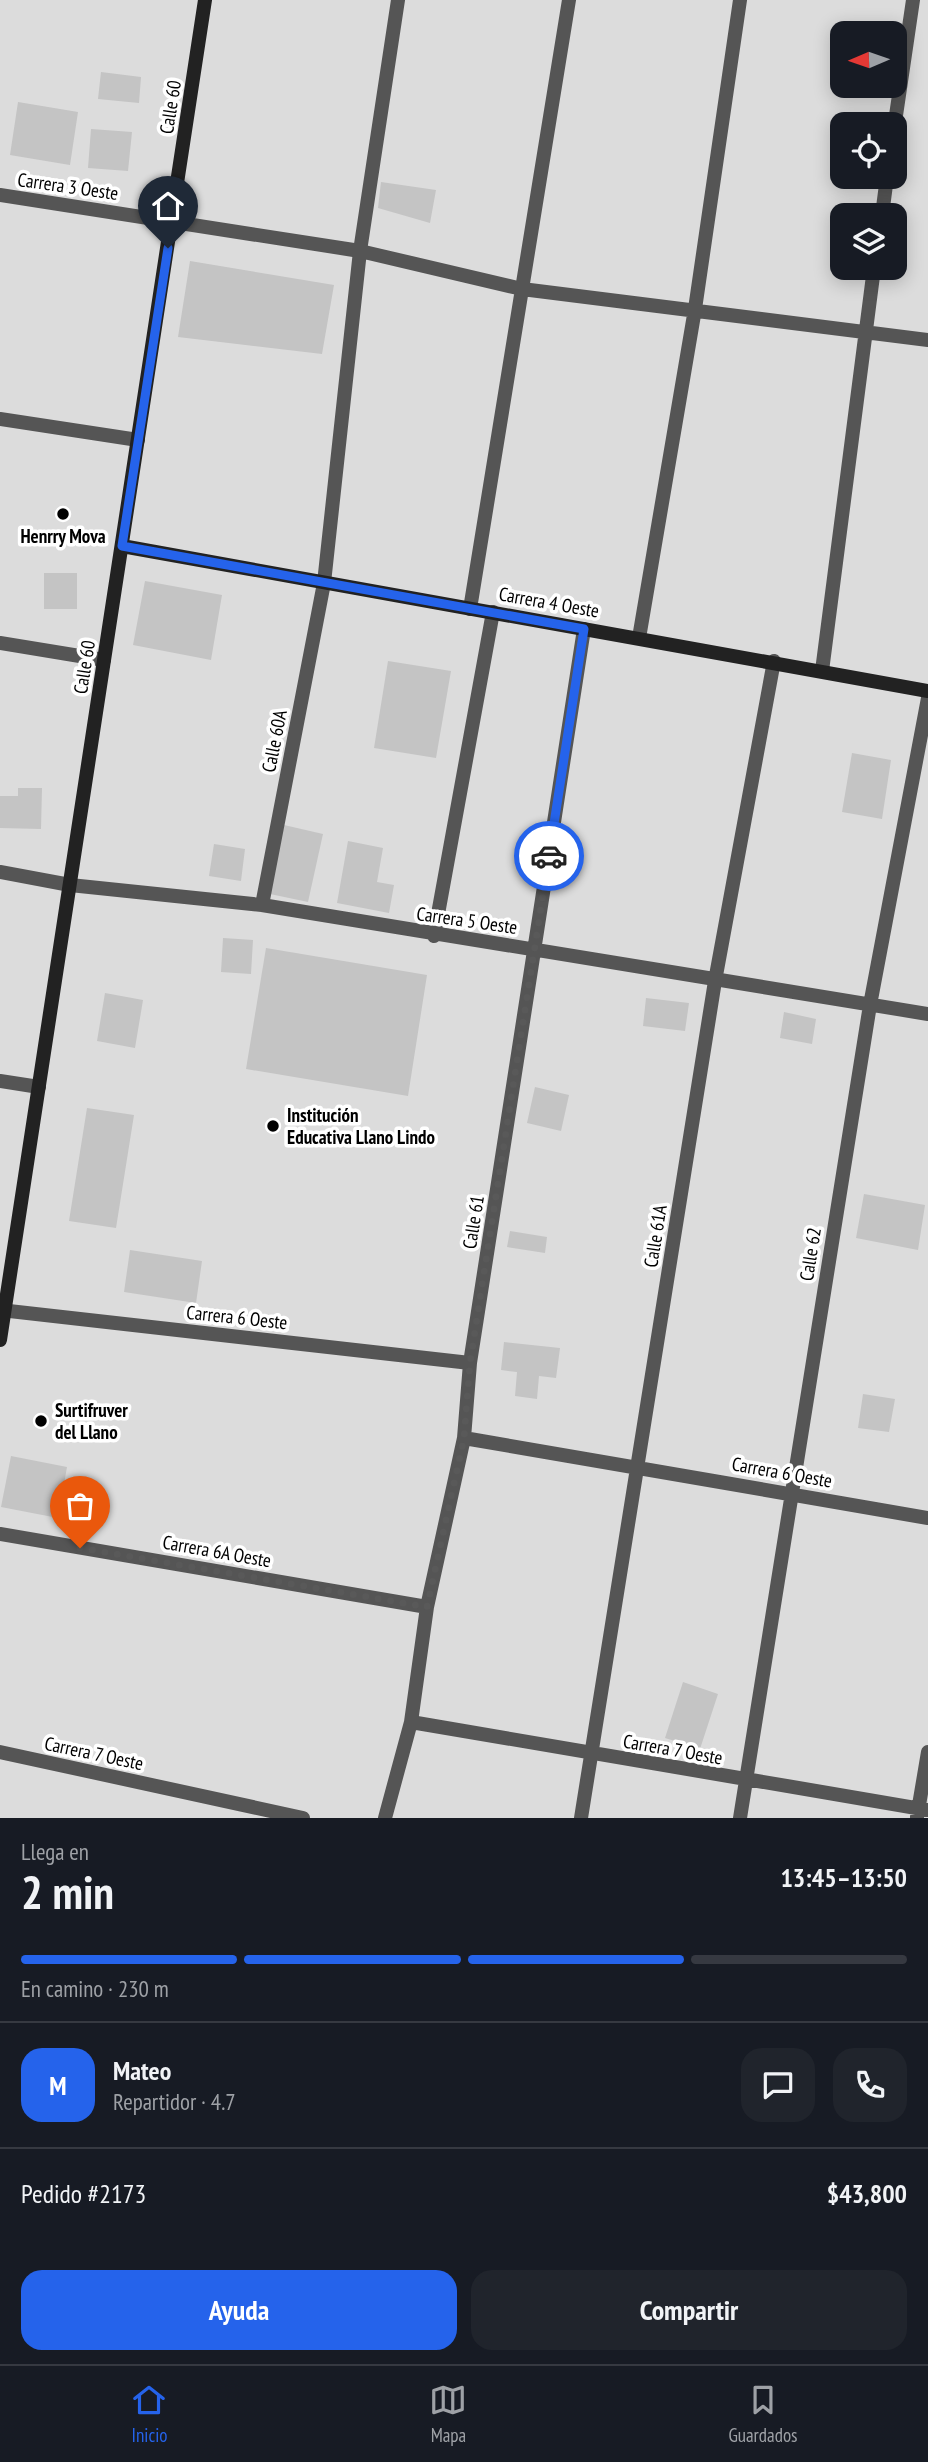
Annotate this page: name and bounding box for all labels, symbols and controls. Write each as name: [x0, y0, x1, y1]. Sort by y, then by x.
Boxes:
north arrow: [830, 21, 906, 98]
map controls: [830, 21, 907, 280]
street label: Calle 60: [154, 79, 186, 135]
button: locate: [830, 112, 907, 189]
street label: Carrera 3 Oeste: [16, 167, 120, 205]
pin: [138, 176, 198, 248]
icon: home: [149, 187, 187, 225]
button: layers: [830, 203, 907, 280]
marker: Henrry Mova: [55, 506, 71, 522]
place label: Henrry Mova: [20, 524, 106, 548]
street label: Carrera 4 Oeste: [497, 581, 601, 623]
street label: Calle 60: [68, 639, 100, 695]
street label: Calle 60A: [256, 708, 292, 774]
courier: [514, 821, 584, 891]
icon: car: [530, 837, 568, 875]
street label: Carrera 5 Oeste: [415, 901, 519, 939]
place label: Institución Educativa Llano Lindo: [287, 1103, 435, 1149]
marker: Institución Educativa Llano Lindo: [265, 1118, 281, 1134]
street label: Calle 61: [457, 1194, 489, 1250]
street label: Calle 61A: [638, 1203, 672, 1269]
street label: Calle 62: [794, 1226, 826, 1282]
street label: Carrera 6 Oeste: [185, 1300, 289, 1334]
place label: Surtifruver del Llano: [55, 1398, 128, 1444]
marker: Surtifruver del Llano: [33, 1413, 49, 1429]
street label: Carrera 6 Oeste: [730, 1451, 834, 1493]
pin: [50, 1476, 110, 1548]
icon: bag: [61, 1487, 99, 1525]
street label: Carrera 6A Oeste: [161, 1530, 273, 1572]
street label: Carrera 7 Oeste: [621, 1728, 725, 1770]
street label: Carrera 7 Oeste: [42, 1731, 146, 1775]
text: Llega en: [21, 1837, 89, 1866]
text: 13:45–13:50: [780, 1861, 907, 1894]
text: 2 min: [21, 1862, 114, 1922]
text: En camino · 230 m: [21, 1974, 169, 2003]
button: chat: [741, 2048, 815, 2122]
button: phone: [833, 2048, 907, 2122]
text: Mateo: [113, 2054, 171, 2087]
text: M: [49, 2069, 67, 2102]
text: Repartidor · 4.7: [113, 2087, 236, 2116]
text: Pedido #2173: [21, 2177, 146, 2210]
text: $43,800: [827, 2177, 907, 2210]
button: Ayuda: [21, 2270, 457, 2350]
button: Compartir: [471, 2270, 907, 2350]
tab: Inicio: [130, 2381, 168, 2447]
tab: Mapa: [429, 2381, 467, 2447]
tab: Guardados: [728, 2381, 798, 2447]

